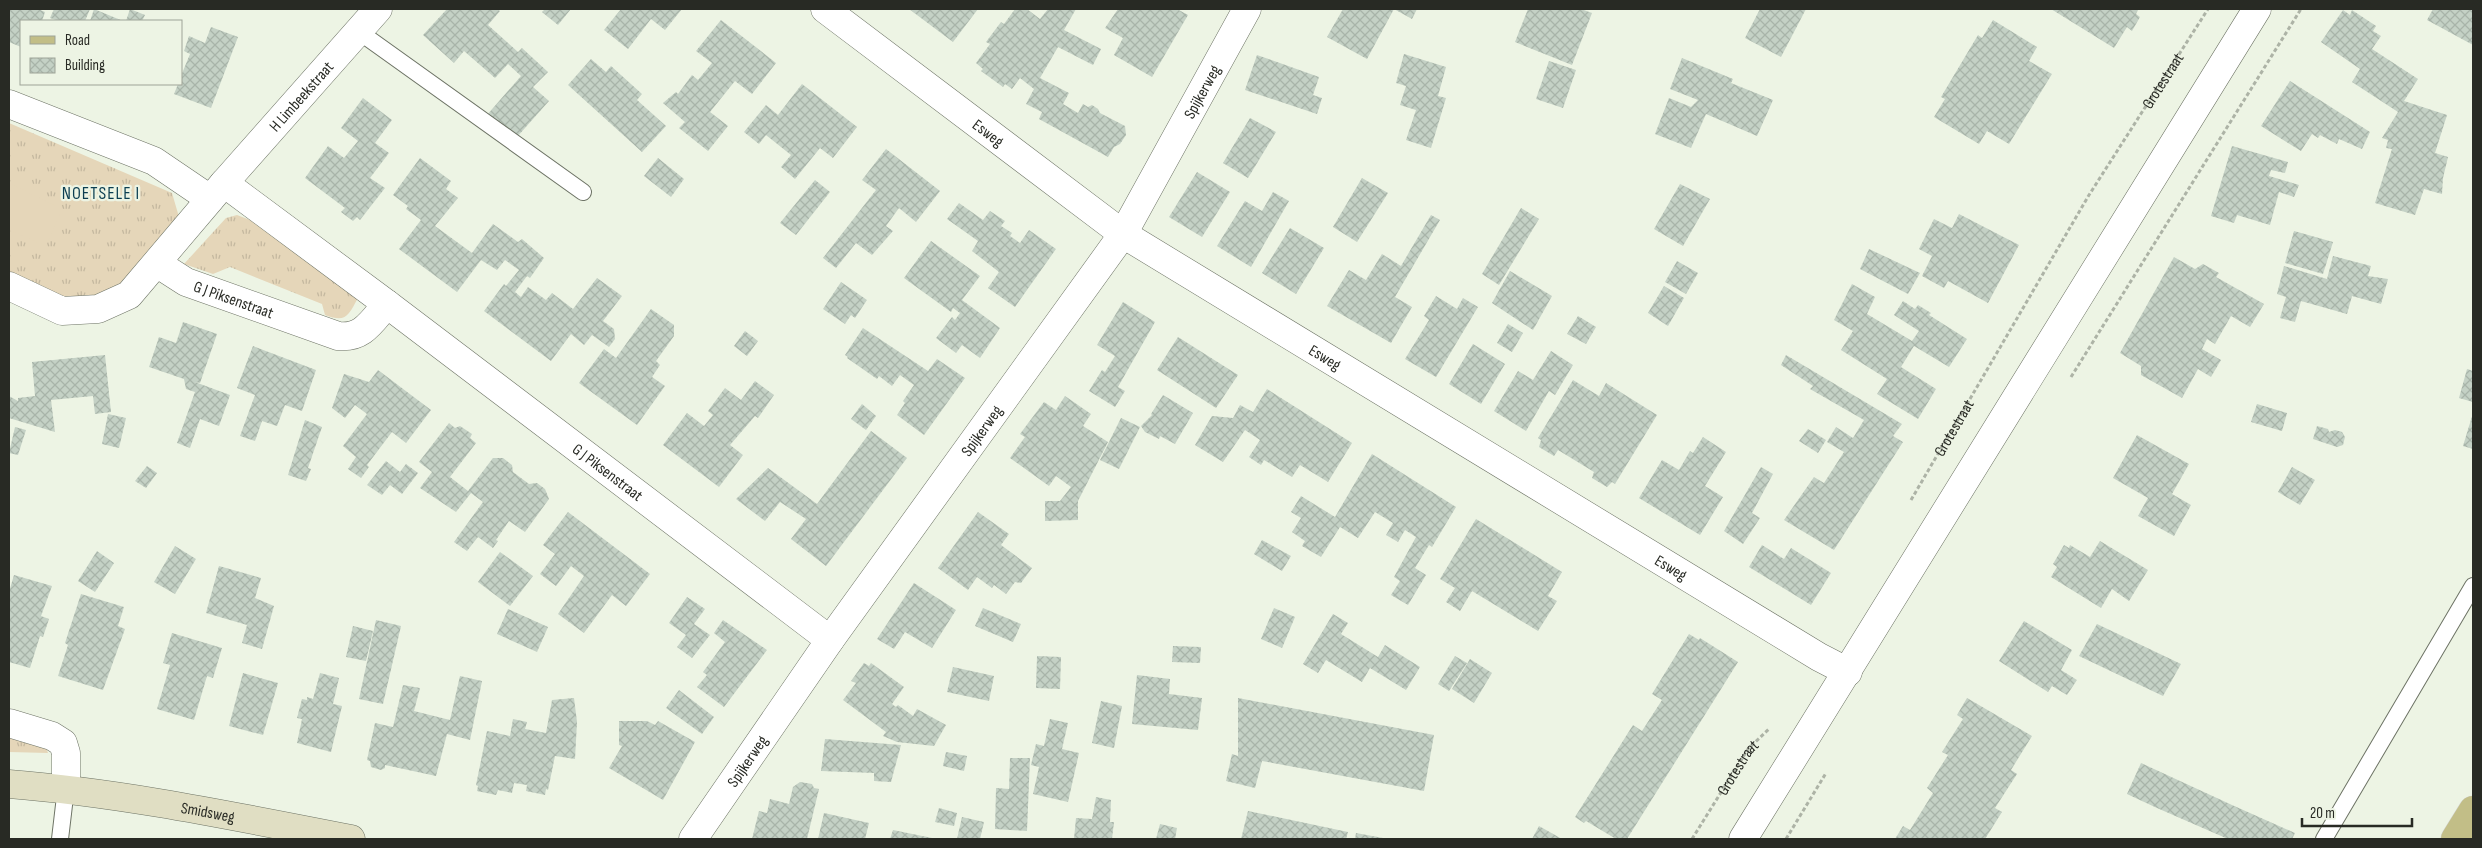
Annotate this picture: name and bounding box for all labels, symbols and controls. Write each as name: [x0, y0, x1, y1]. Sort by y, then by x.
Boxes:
legend: [20, 20, 182, 85]
text: Road: [65, 31, 90, 50]
street label: Grotestraat: [2139, 50, 2188, 113]
text: Building: [65, 56, 105, 75]
street label: H Limbeekstraat: [266, 58, 338, 136]
street label: Spijkerweg: [1180, 62, 1225, 122]
street label: Esweg: [968, 116, 1007, 152]
district label: NOETSELE I: [62, 183, 140, 204]
street label: G J Piksenstraat: [191, 277, 276, 323]
street label: Esweg: [1305, 341, 1344, 375]
street label: Grotestraat: [1931, 396, 1979, 460]
street label: Spijkerweg: [958, 402, 1007, 461]
street label: G J Piksenstraat: [568, 440, 646, 506]
street label: Esweg: [1651, 552, 1690, 585]
street label: Spijkerweg: [724, 732, 772, 791]
street label: Grotestraat: [1714, 736, 1763, 799]
scale bar: [2302, 796, 2412, 828]
street label: Smidsweg: [179, 799, 236, 827]
text: 20 m: [2310, 804, 2335, 823]

